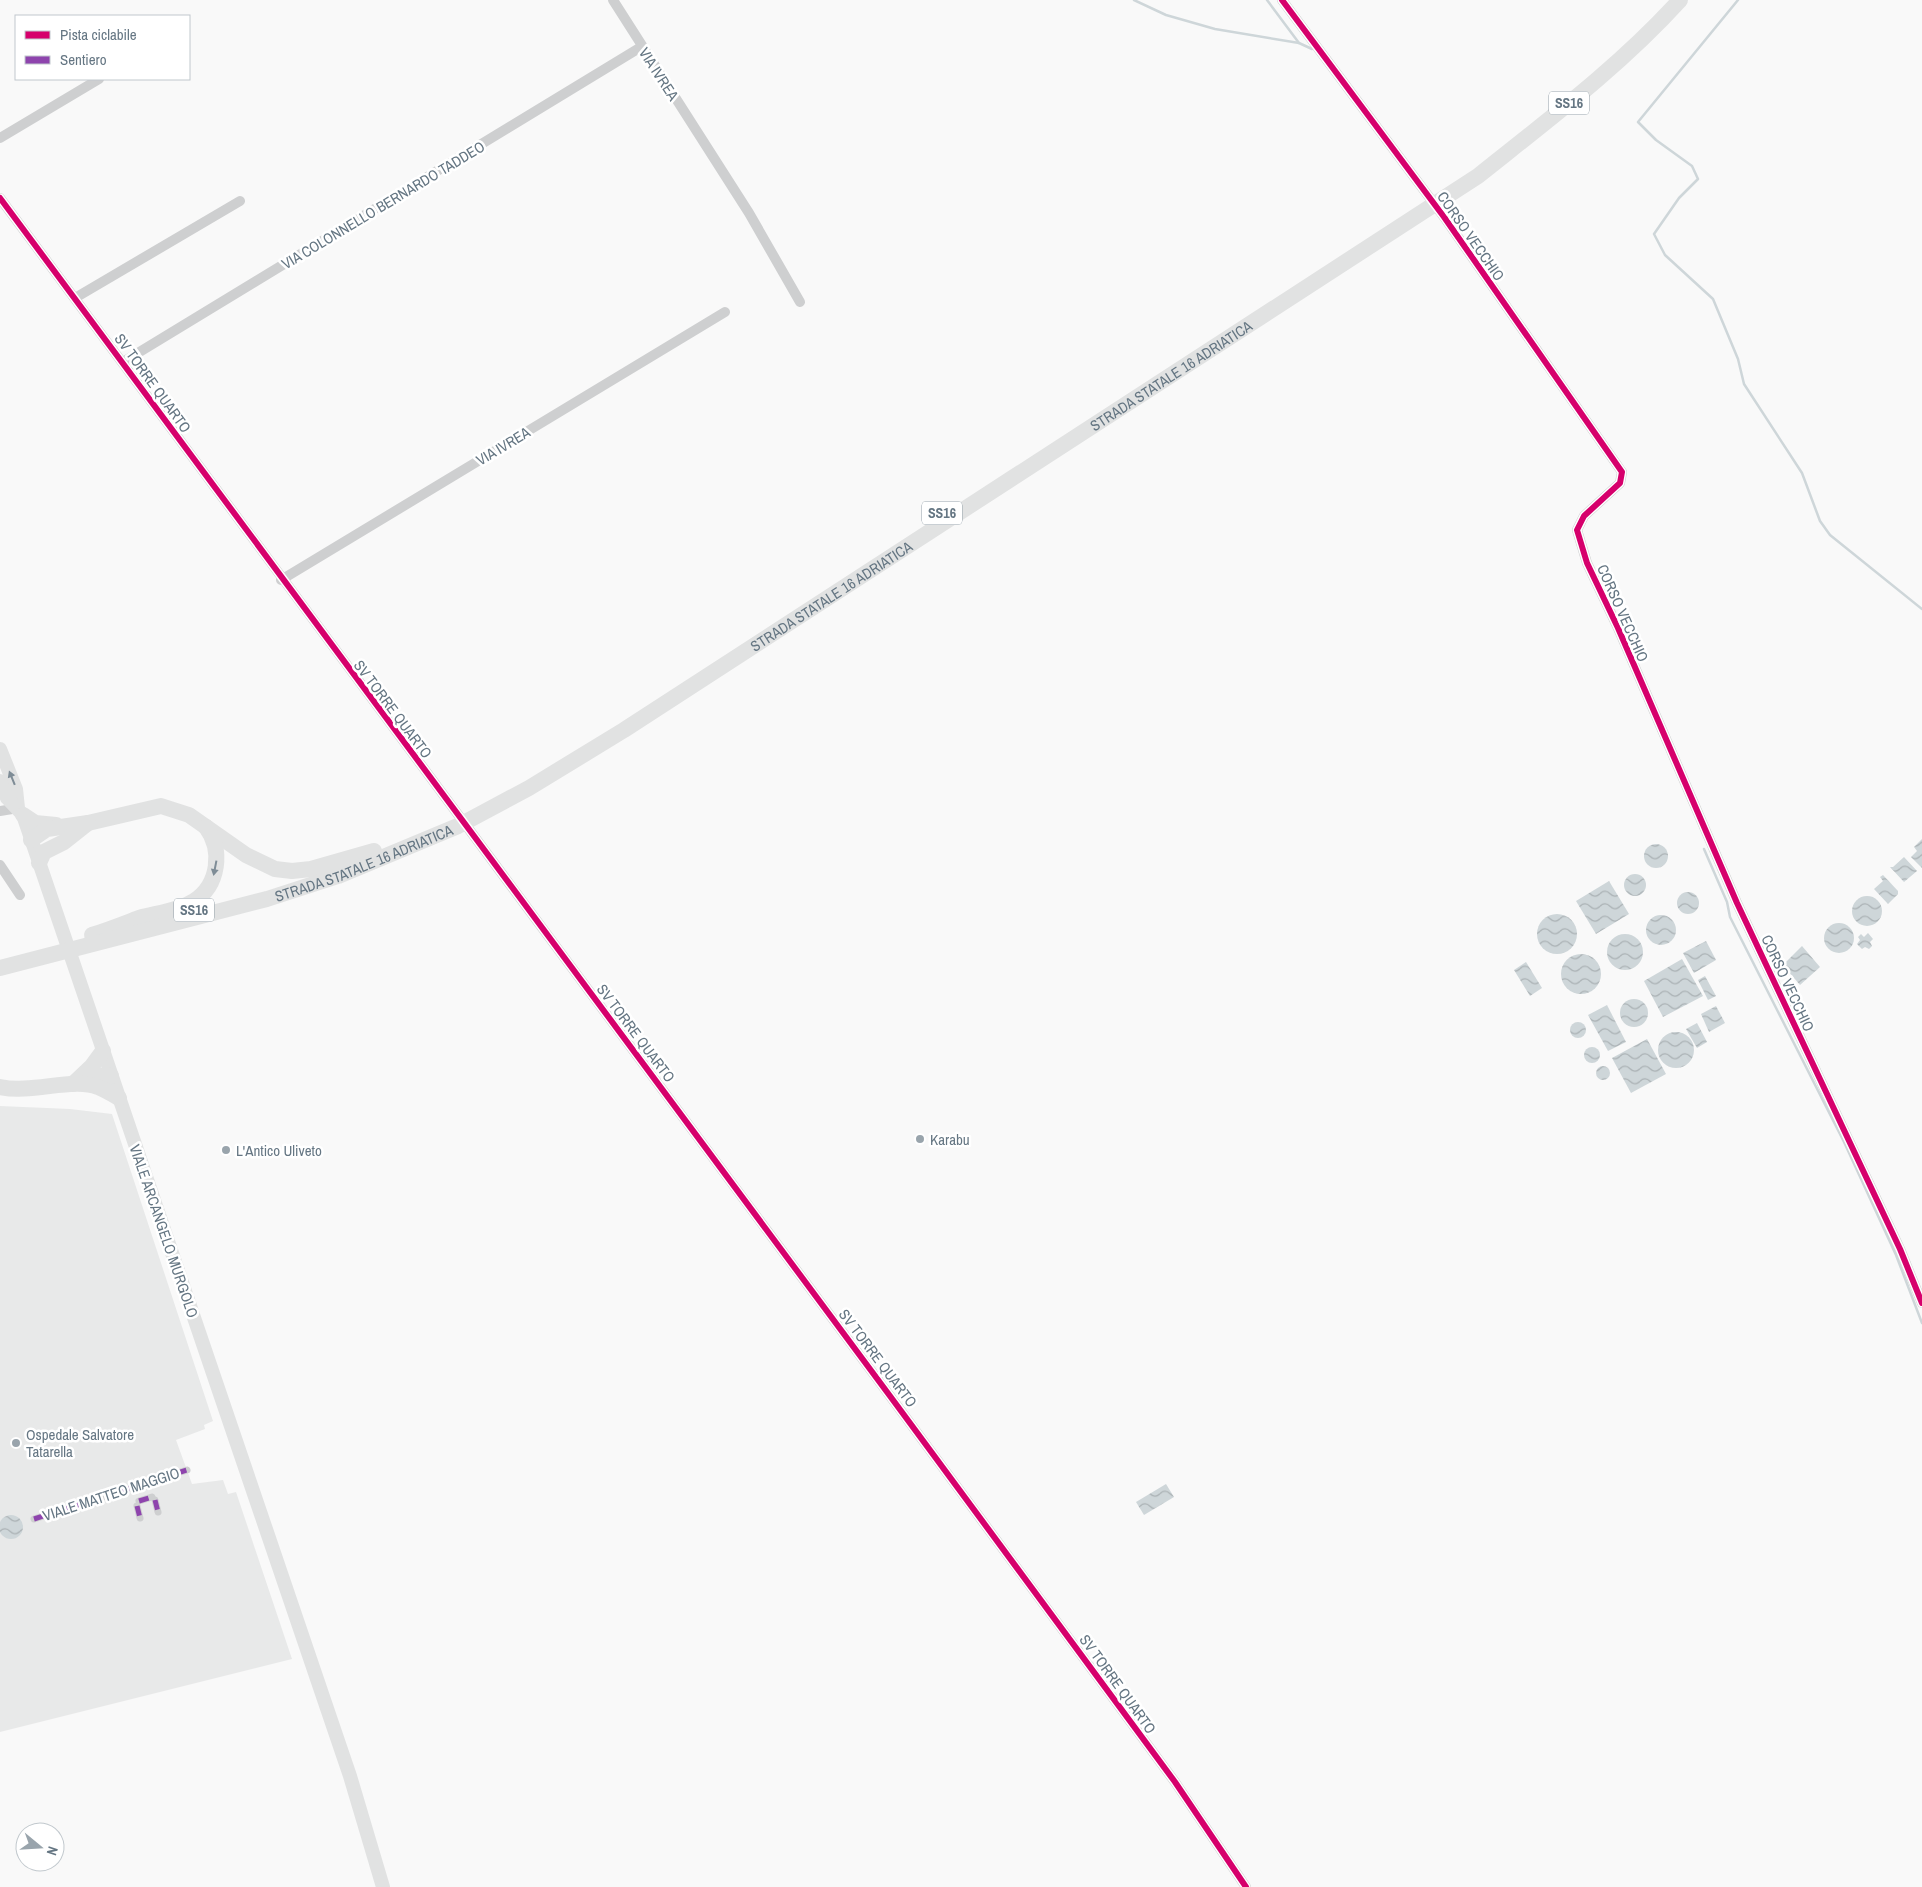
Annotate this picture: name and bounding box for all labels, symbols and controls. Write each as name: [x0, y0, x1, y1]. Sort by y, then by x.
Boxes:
legend: [15, 15, 190, 80]
text: Pista ciclabile: [60, 24, 137, 45]
street label: VIA IVREA: [634, 43, 684, 105]
text: Sentiero: [60, 49, 107, 70]
road number: SS16: [1549, 92, 1589, 115]
street label: VIA COLONNELLO BERNARDO TADDEO: [278, 136, 488, 274]
street label: CORSO VECCHIO: [1432, 187, 1510, 285]
street label: STRADA STATALE 16 ADRIATICA: [1086, 315, 1257, 436]
street label: SV TORRE QUARTO: [110, 329, 196, 437]
street label: VIA IVREA: [472, 421, 535, 470]
road number: SS16: [922, 502, 962, 524]
street label: STRADA STATALE 16 ADRIATICA: [746, 535, 917, 656]
street label: CORSO VECCHIO: [1592, 561, 1654, 665]
street label: SV TORRE QUARTO: [349, 656, 437, 762]
one-way arrow: [7, 771, 15, 785]
street label: STRADA STATALE 16 ADRIATICA: [272, 819, 457, 906]
one-way arrow: [211, 860, 219, 875]
road number: SS16: [174, 898, 214, 922]
street label: CORSO VECCHIO: [1756, 931, 1820, 1035]
street label: SV TORRE QUARTO: [592, 980, 680, 1086]
place label: Karabu: [930, 1129, 970, 1150]
marker: Karabu: [914, 1133, 926, 1145]
place label: L'Antico Uliveto: [236, 1140, 322, 1161]
street label: VIALE ARCANGELO MURGOLO: [124, 1142, 204, 1320]
marker: L'Antico Uliveto: [220, 1144, 232, 1156]
street label: SV TORRE QUARTO: [834, 1305, 922, 1411]
place label: Ospedale Salvatore Tatarella: [26, 1424, 134, 1462]
marker: Ospedale Salvatore Tatarella: [10, 1437, 22, 1449]
street label: VIALE MATTEO MAGGIO: [40, 1462, 182, 1526]
street label: SV TORRE QUARTO: [1075, 1630, 1161, 1738]
north arrow: [15, 1822, 65, 1872]
text: N: [43, 1844, 62, 1858]

